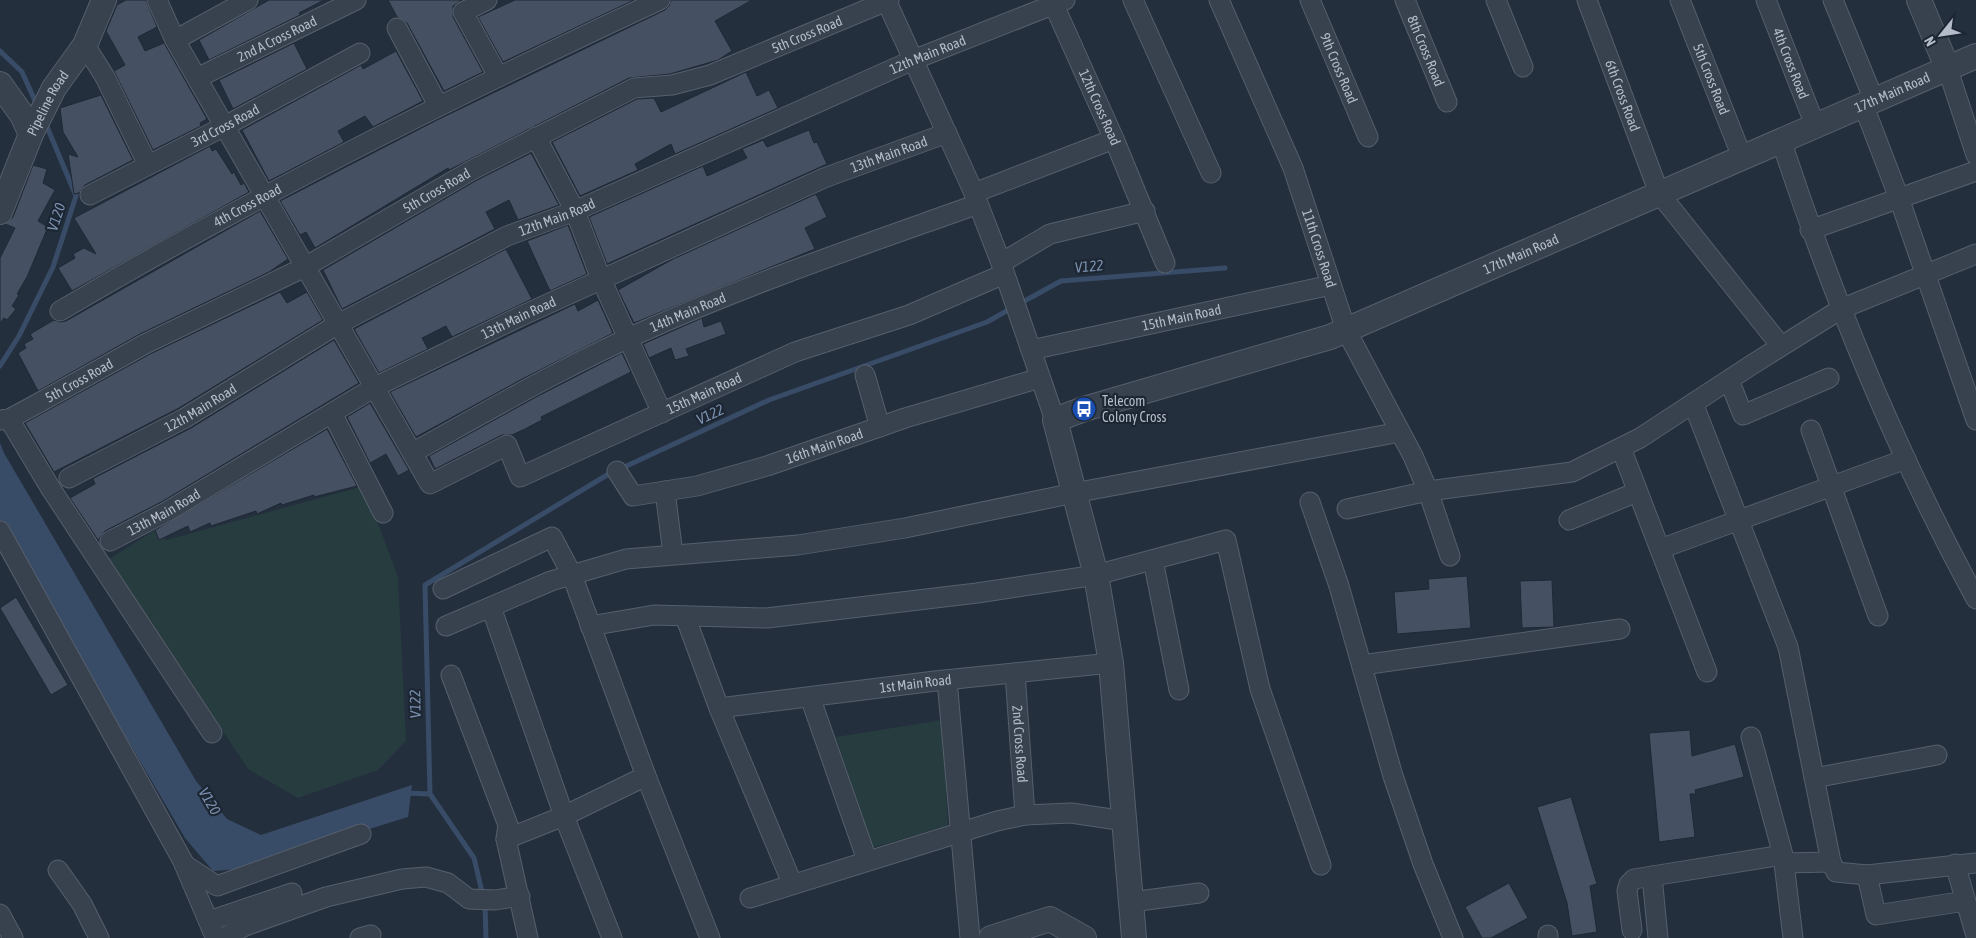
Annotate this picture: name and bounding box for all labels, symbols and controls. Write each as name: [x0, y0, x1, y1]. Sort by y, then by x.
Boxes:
north arrow: [1916, 10, 1966, 60]
street label: 2nd A Cross Road: [235, 13, 319, 65]
street label: 5th Cross Road: [769, 13, 844, 56]
street label: 8th Cross Road: [1404, 13, 1448, 89]
street label: 4th Cross Road: [1770, 25, 1812, 101]
street label: 9th Cross Road: [1317, 31, 1361, 106]
street label: 12th Main Road: [887, 32, 968, 77]
text: N: [1921, 34, 1939, 49]
street label: 5th Cross Road: [1690, 41, 1732, 117]
street label: 6th Cross Road: [1602, 58, 1643, 133]
street label: 12th Cross Road: [1076, 67, 1124, 148]
street label: Pipeline Road: [24, 68, 72, 138]
street label: 17th Main Road: [1852, 69, 1932, 116]
street label: 3rd Cross Road: [188, 101, 262, 150]
street label: 13th Main Road: [848, 133, 929, 176]
street label: 5th Cross Road: [400, 165, 473, 216]
street label: 4th Cross Road: [210, 181, 284, 230]
street label: 12th Main Road: [516, 195, 598, 239]
water label: V120: [44, 201, 68, 233]
street label: 11th Cross Road: [1299, 207, 1340, 289]
street label: 17th Main Road: [1481, 231, 1561, 277]
water label: V122: [1074, 256, 1104, 276]
street label: 14th Main Road: [648, 289, 728, 335]
street label: 13th Main Road: [479, 293, 558, 342]
street label: 15th Main Road: [1140, 301, 1223, 334]
street label: 5th Cross Road: [42, 355, 116, 406]
street label: 15th Main Road: [664, 369, 744, 417]
street label: 12th Main Road: [162, 380, 239, 435]
place label: Telecom Colony Cross: [1102, 393, 1166, 425]
bus stop icon: Telecom Colony Cross: [1071, 396, 1097, 422]
water label: V122: [693, 400, 727, 428]
street label: 16th Main Road: [784, 425, 865, 467]
street label: 13th Main Road: [125, 486, 203, 539]
street label: 1st Main Road: [879, 671, 952, 696]
water label: V122: [406, 690, 424, 718]
street label: 2nd Cross Road: [1009, 705, 1031, 783]
water label: V120: [196, 784, 224, 818]

